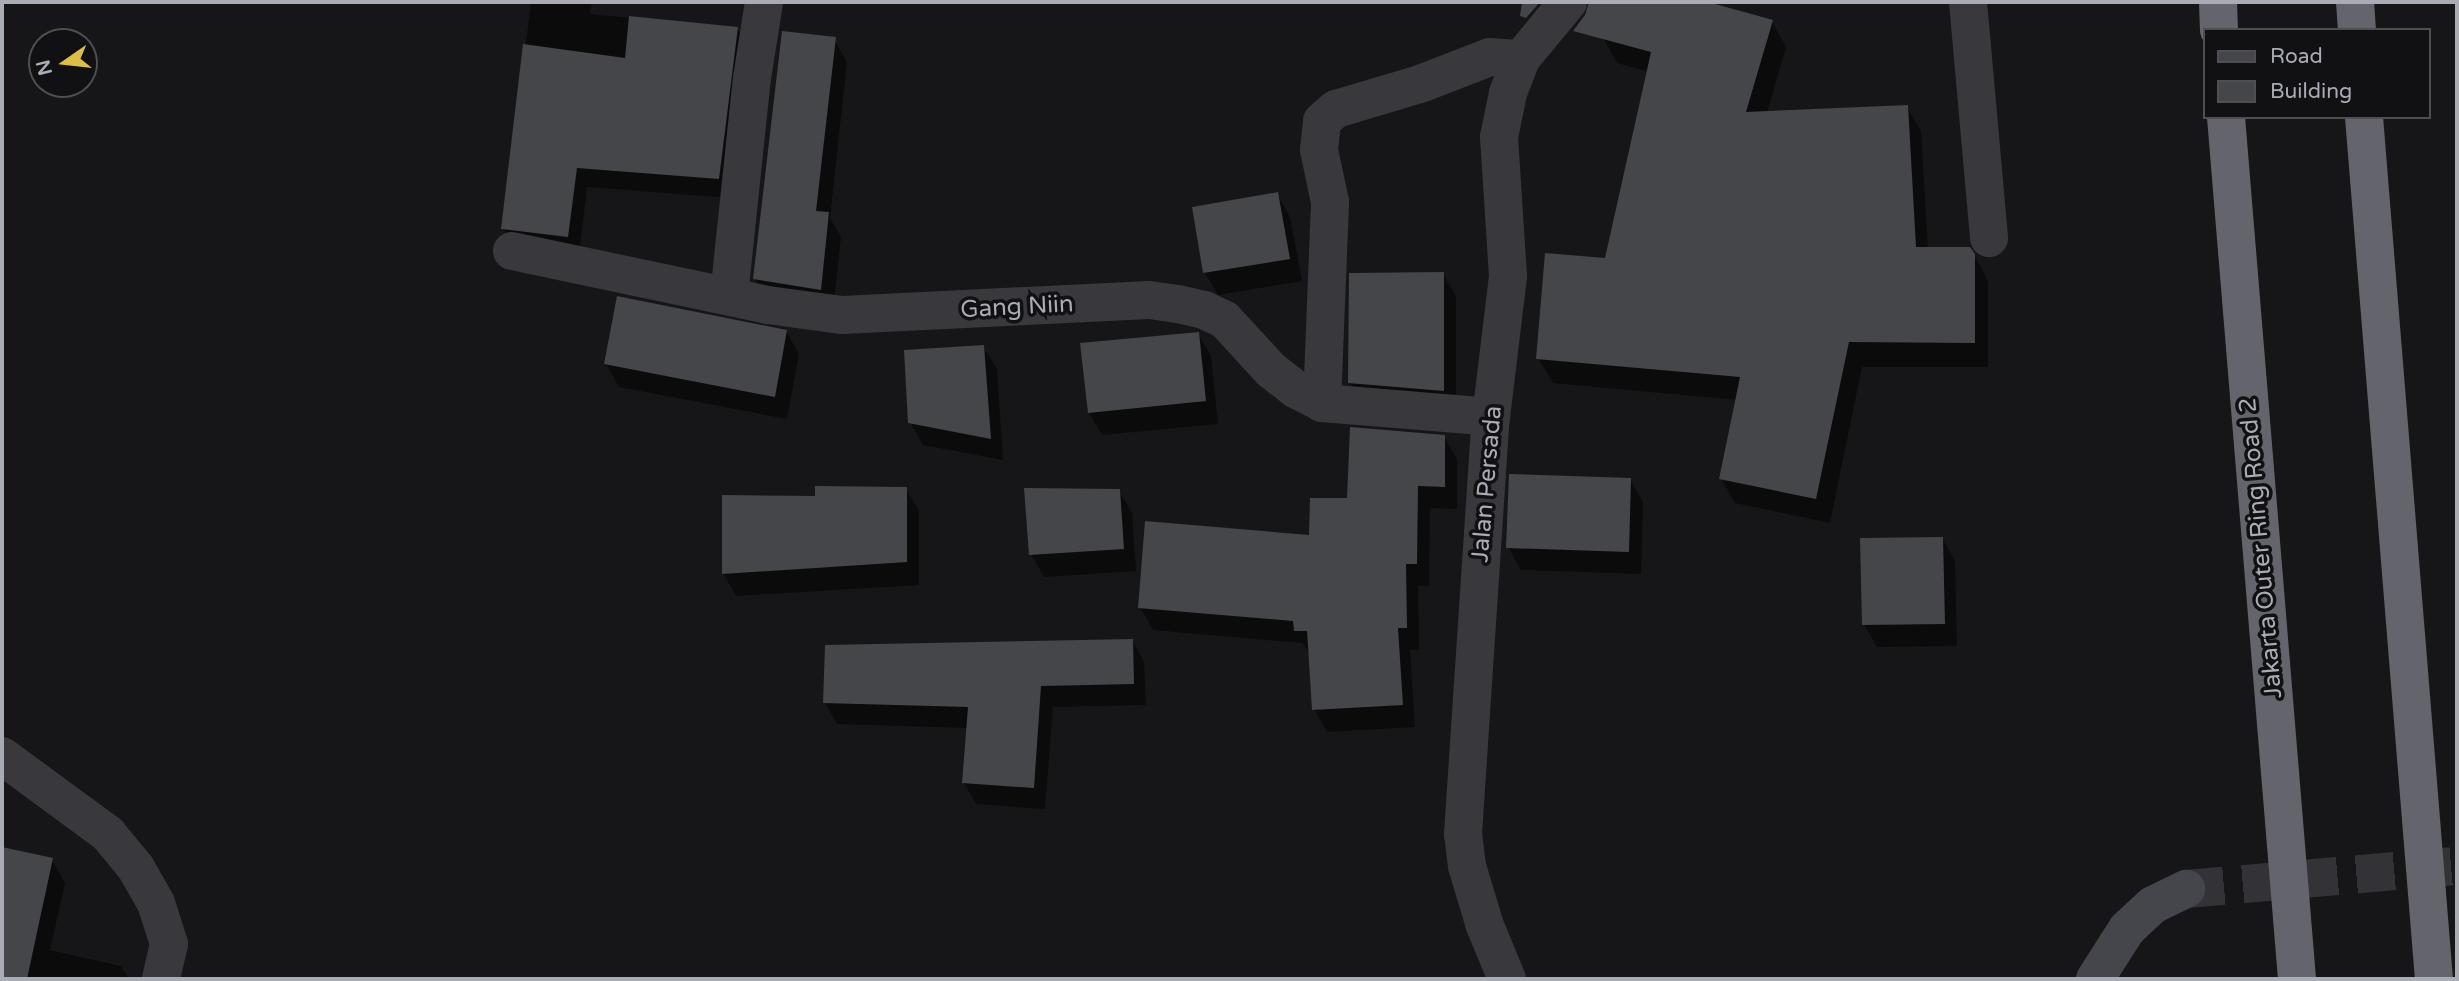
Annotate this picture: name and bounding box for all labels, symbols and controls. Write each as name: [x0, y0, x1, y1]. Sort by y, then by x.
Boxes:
north arrow: [28, 28, 98, 98]
legend: [2204, 28, 2431, 119]
text: Road: [2270, 44, 2323, 69]
text: N: [32, 58, 57, 78]
text: Building: [2270, 79, 2352, 104]
street label: Gang Niin: [960, 290, 1074, 324]
street label: Jakarta Outer Ring Road 2: [2234, 396, 2288, 700]
street label: Jalan Persada: [1466, 404, 1508, 564]

